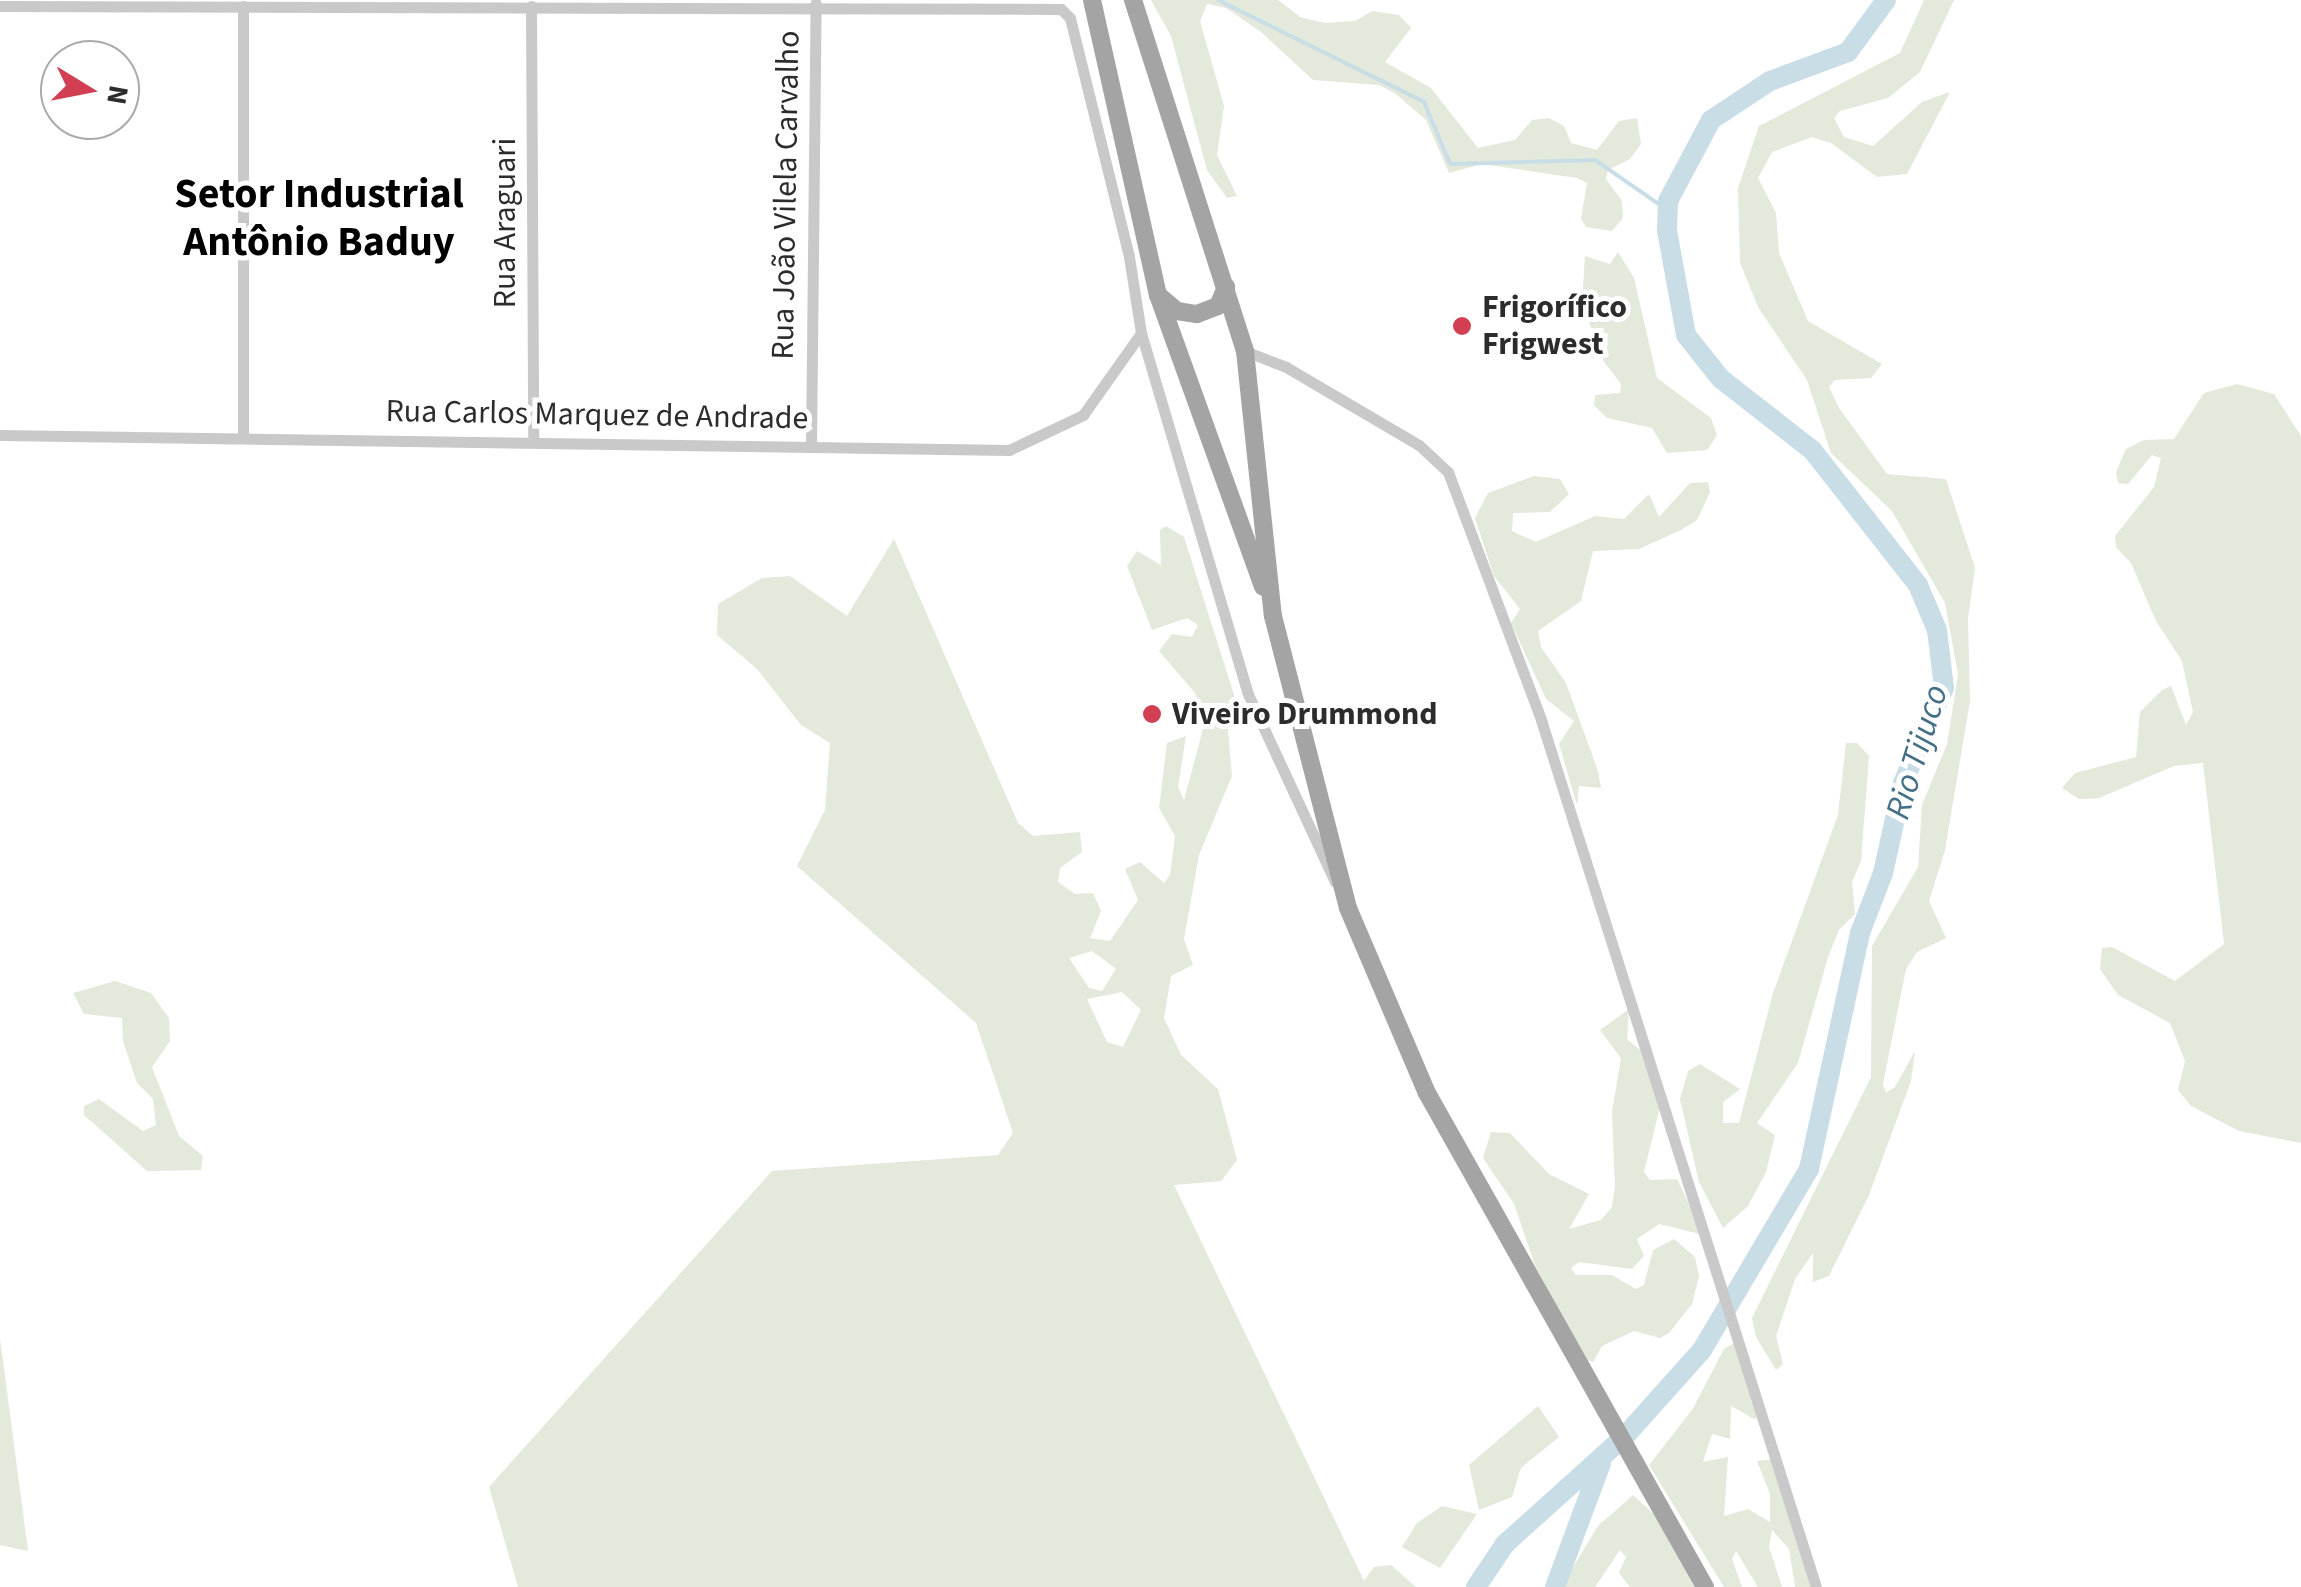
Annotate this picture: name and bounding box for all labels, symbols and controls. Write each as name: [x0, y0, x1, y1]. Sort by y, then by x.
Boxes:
street label: Rua João Vilela Carvalho: [764, 30, 808, 360]
north arrow: [40, 40, 140, 140]
text: N: [96, 82, 139, 108]
street label: Rua Araguari: [486, 138, 524, 308]
district label: Setor Industrial Antônio Baduy: [174, 169, 464, 268]
place label: Frigorífico Frigwest: [1482, 289, 1627, 364]
marker: Frigorífico Frigwest: [1451, 315, 1473, 337]
street label: Rua Carlos Marquez de Andrade: [385, 392, 809, 438]
water label: Rio Tijuco: [1877, 680, 1957, 824]
place label: Viveiro Drummond: [1172, 695, 1438, 733]
marker: Viveiro Drummond: [1141, 703, 1163, 725]

